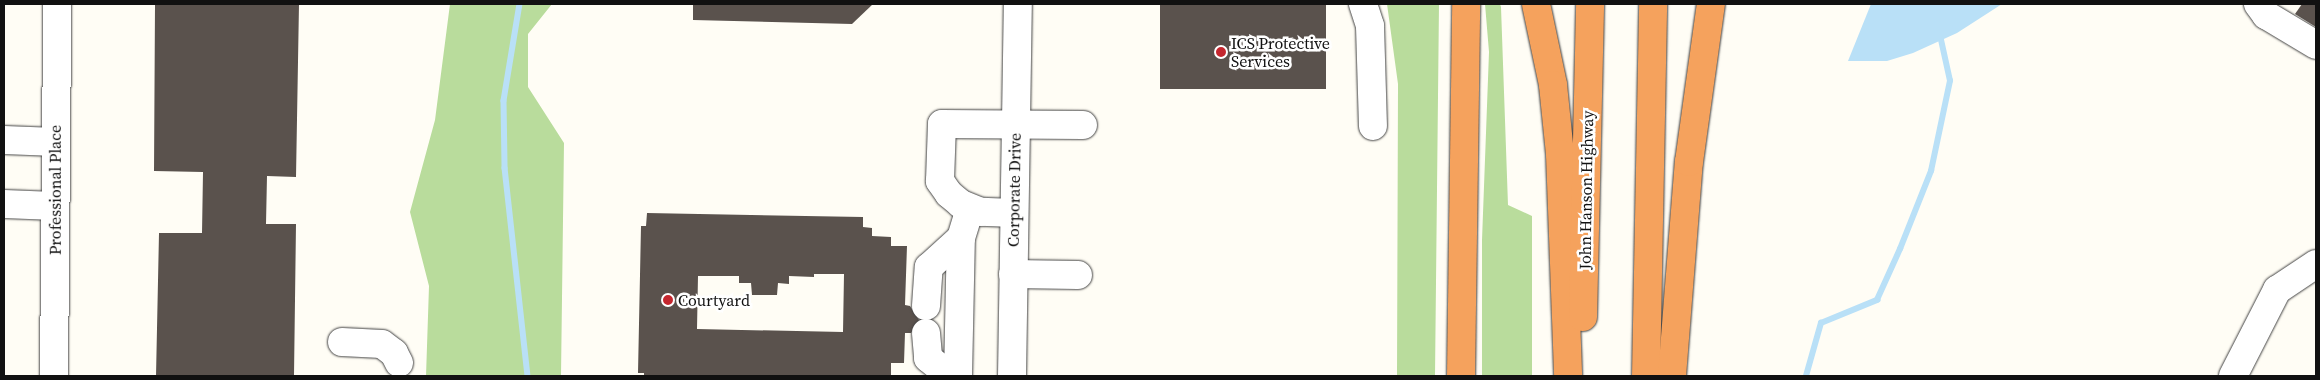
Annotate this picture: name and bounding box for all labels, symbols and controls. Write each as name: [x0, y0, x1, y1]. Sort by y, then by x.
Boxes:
place label: ICS Protective Services: [1231, 33, 1330, 71]
marker: ICS Protective Services: [1215, 46, 1227, 58]
street label: John Hanson Highway: [1575, 110, 1597, 270]
street label: Professional Place: [45, 125, 65, 255]
street label: Corporate Drive: [1003, 133, 1025, 247]
place label: Courtyard: [678, 290, 750, 310]
marker: Courtyard: [662, 294, 674, 306]

